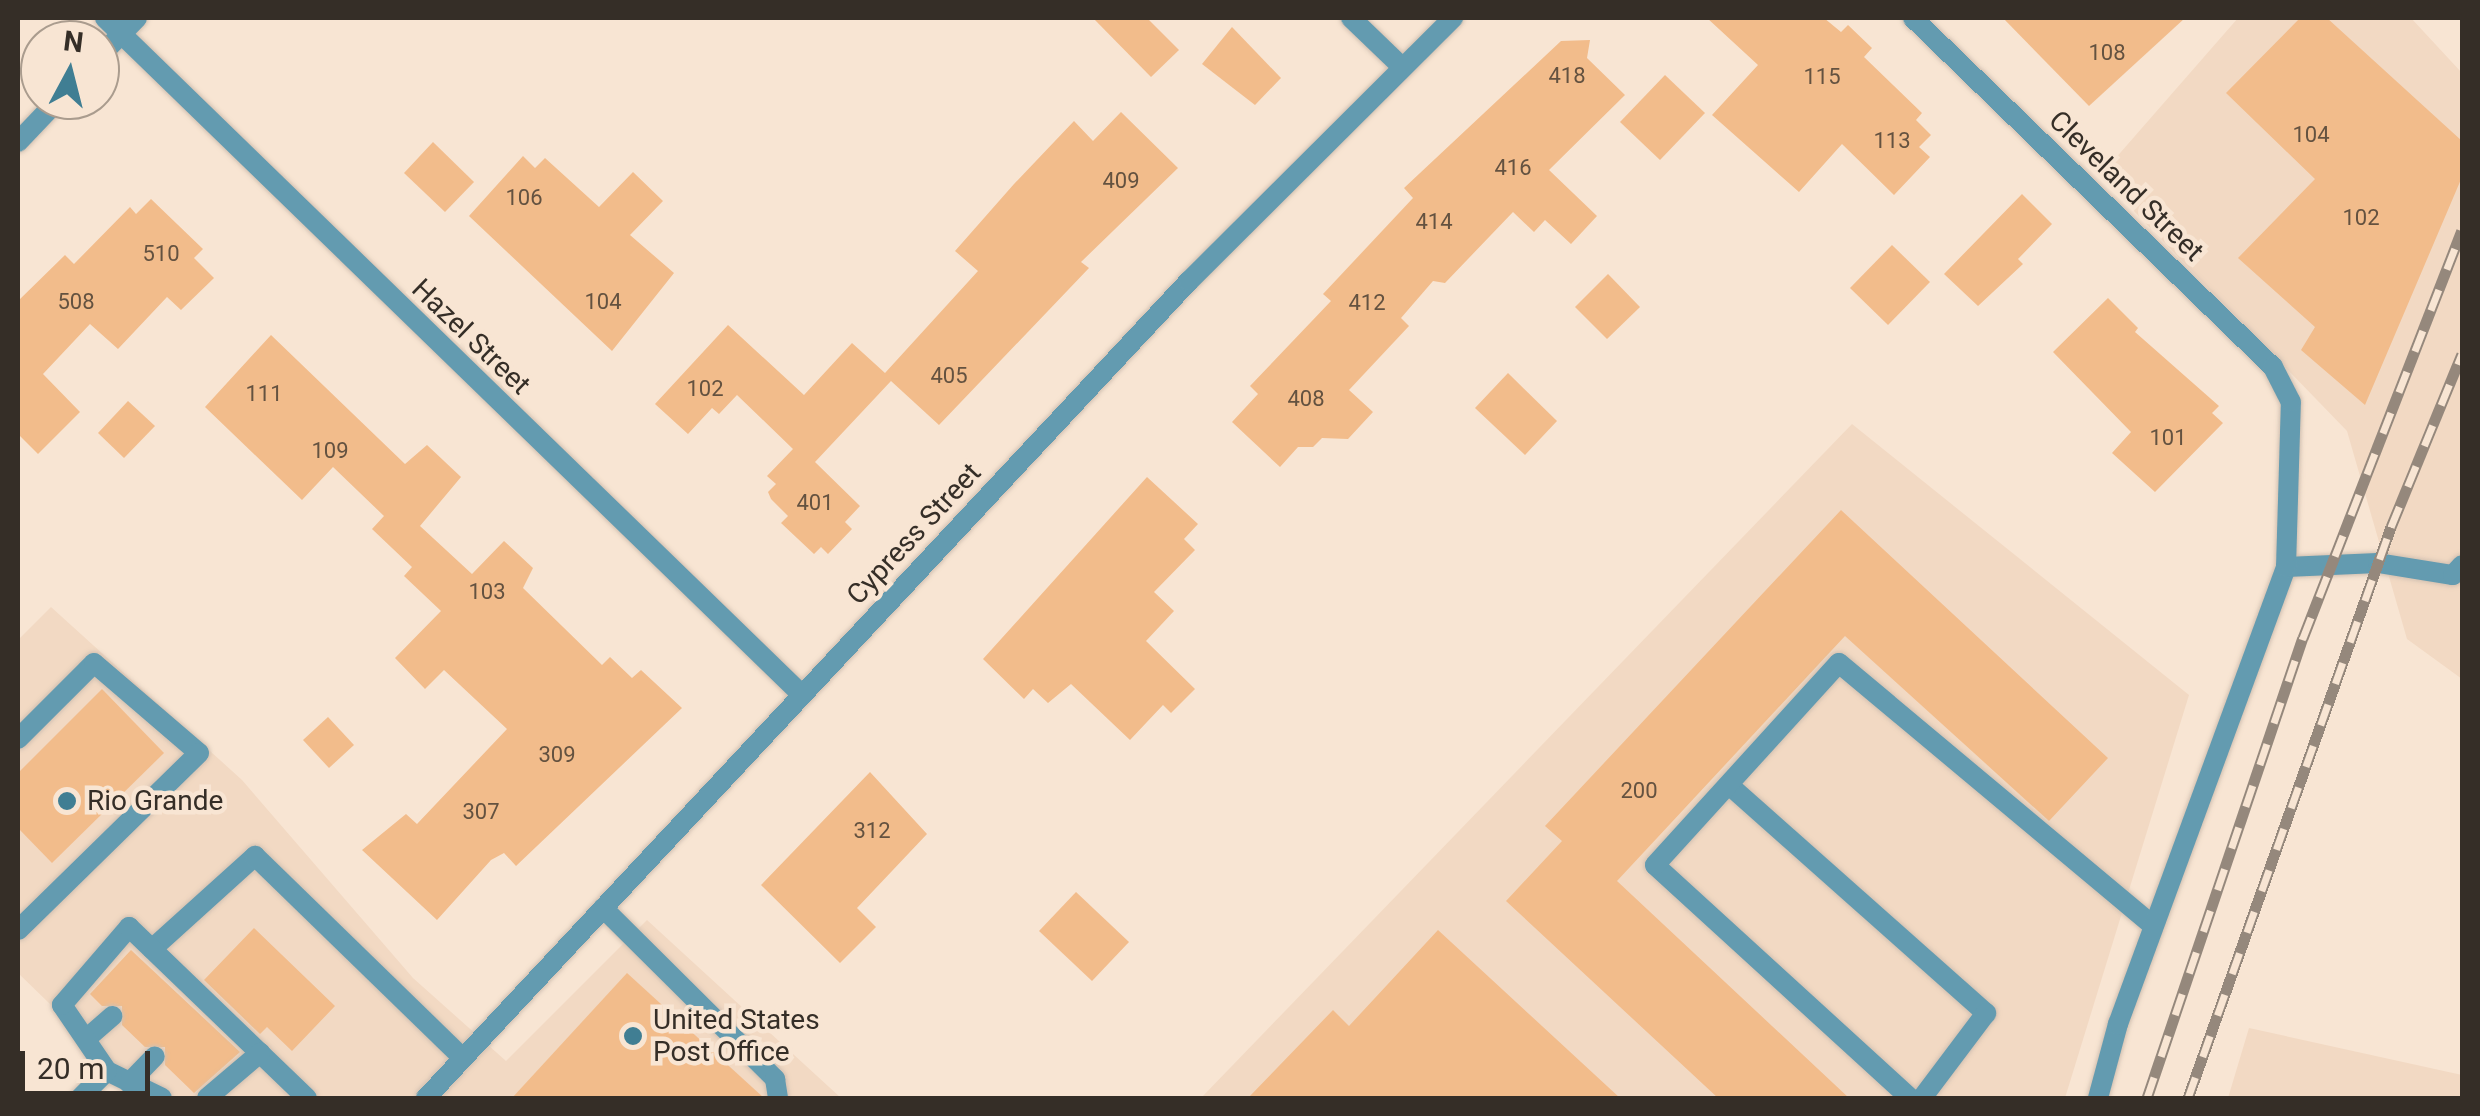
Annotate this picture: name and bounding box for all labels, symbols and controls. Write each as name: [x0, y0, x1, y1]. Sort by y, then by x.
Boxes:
north arrow: [20, 20, 120, 120]
text: N: [62, 24, 85, 59]
house number: 108: [2088, 40, 2126, 66]
house number: 418: [1548, 63, 1586, 89]
house number: 115: [1803, 64, 1841, 90]
street label: Cleveland Street: [2042, 104, 2210, 268]
house number: 104: [2292, 122, 2330, 148]
house number: 113: [1873, 128, 1911, 154]
house number: 416: [1494, 155, 1532, 181]
house number: 409: [1102, 168, 1140, 194]
house number: 106: [505, 185, 543, 211]
house number: 102: [2342, 205, 2380, 231]
house number: 414: [1415, 209, 1453, 235]
house number: 510: [142, 241, 180, 267]
street label: Hazel Street: [405, 272, 537, 402]
house number: 508: [57, 289, 95, 315]
house number: 104: [584, 289, 622, 315]
house number: 412: [1348, 290, 1386, 316]
house number: 405: [930, 363, 968, 389]
house number: 102: [686, 376, 724, 402]
house number: 111: [245, 381, 283, 407]
house number: 408: [1287, 386, 1325, 412]
house number: 101: [2149, 425, 2187, 451]
house number: 109: [311, 438, 349, 464]
street label: Cypress Street: [840, 456, 988, 612]
house number: 401: [796, 490, 834, 516]
house number: 103: [468, 579, 506, 605]
house number: 309: [538, 742, 576, 768]
house number: 200: [1620, 778, 1658, 804]
place label: Rio Grande: [87, 784, 223, 818]
marker: Rio Grande: [56, 790, 78, 812]
house number: 307: [462, 799, 500, 825]
house number: 312: [853, 818, 891, 844]
place label: United States Post Office: [653, 1003, 820, 1069]
marker: United States Post Office: [622, 1025, 644, 1047]
scale bar: [25, 1031, 155, 1093]
text: 20 m: [37, 1051, 104, 1086]

